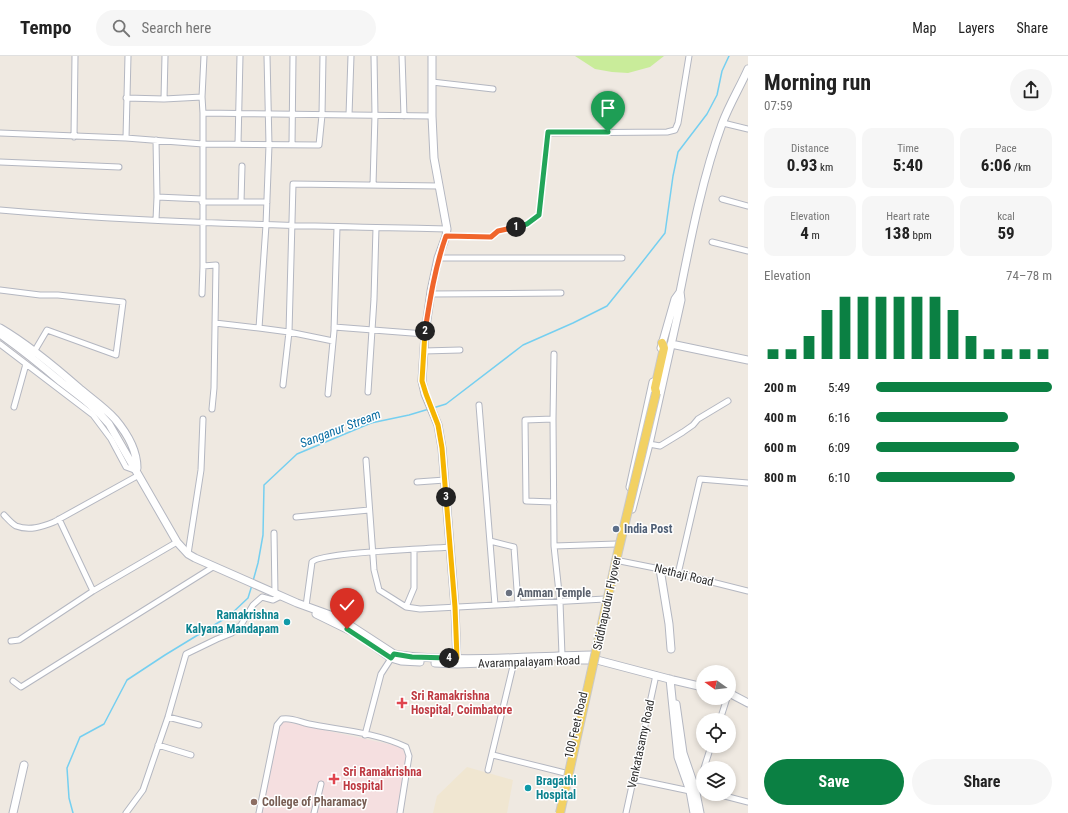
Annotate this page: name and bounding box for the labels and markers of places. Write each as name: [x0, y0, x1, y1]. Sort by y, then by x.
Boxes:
pin: [591, 91, 625, 132]
pin: 1: [506, 217, 526, 237]
pin: 2: [415, 321, 435, 341]
pin: 3: [436, 487, 456, 507]
place label: India Post: [624, 522, 673, 536]
marker: India Post: [611, 524, 621, 534]
place label: Amman Temple: [517, 586, 591, 600]
pin: [330, 588, 364, 629]
marker: Amman Temple: [504, 588, 514, 598]
place label: Ramakrishna Kalyana Mandapam: [186, 608, 279, 636]
marker: Ramakrishna Kalyana Mandapam: [282, 617, 292, 627]
pin: 4: [439, 648, 459, 668]
place label: Sri Ramakrishna Hospital, Coimbatore: [411, 689, 512, 717]
marker: Sri Ramakrishna Hospital, Coimbatore: [396, 697, 408, 709]
place label: Sri Ramakrishna Hospital: [343, 765, 422, 793]
marker: Sri Ramakrishna Hospital: [328, 773, 340, 785]
place label: Bragathi Hospital: [536, 774, 577, 802]
marker: Bragathi Hospital: [523, 783, 533, 793]
place label: College of Pharamacy: [262, 795, 368, 809]
marker: College of Pharamacy: [249, 797, 259, 807]

